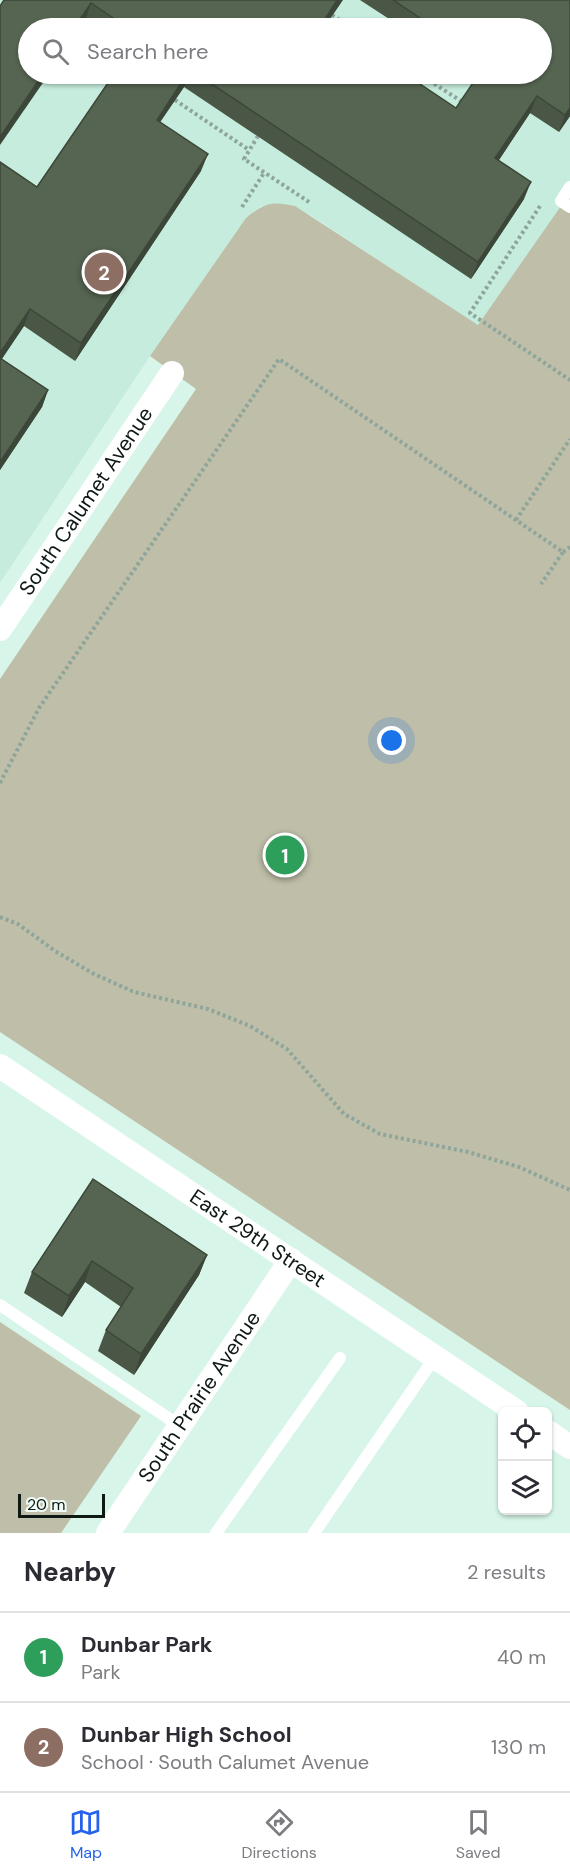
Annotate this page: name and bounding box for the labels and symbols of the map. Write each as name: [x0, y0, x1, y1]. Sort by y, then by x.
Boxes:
pin: 2: [84, 250, 124, 294]
street label: South Calumet Avenue: [13, 401, 159, 601]
your location: [377, 726, 406, 755]
pin: 1: [266, 832, 304, 878]
street label: East 29th Street: [184, 1183, 331, 1294]
street label: South Prairie Avenue: [132, 1306, 267, 1488]
scale bar: [18, 1491, 105, 1518]

